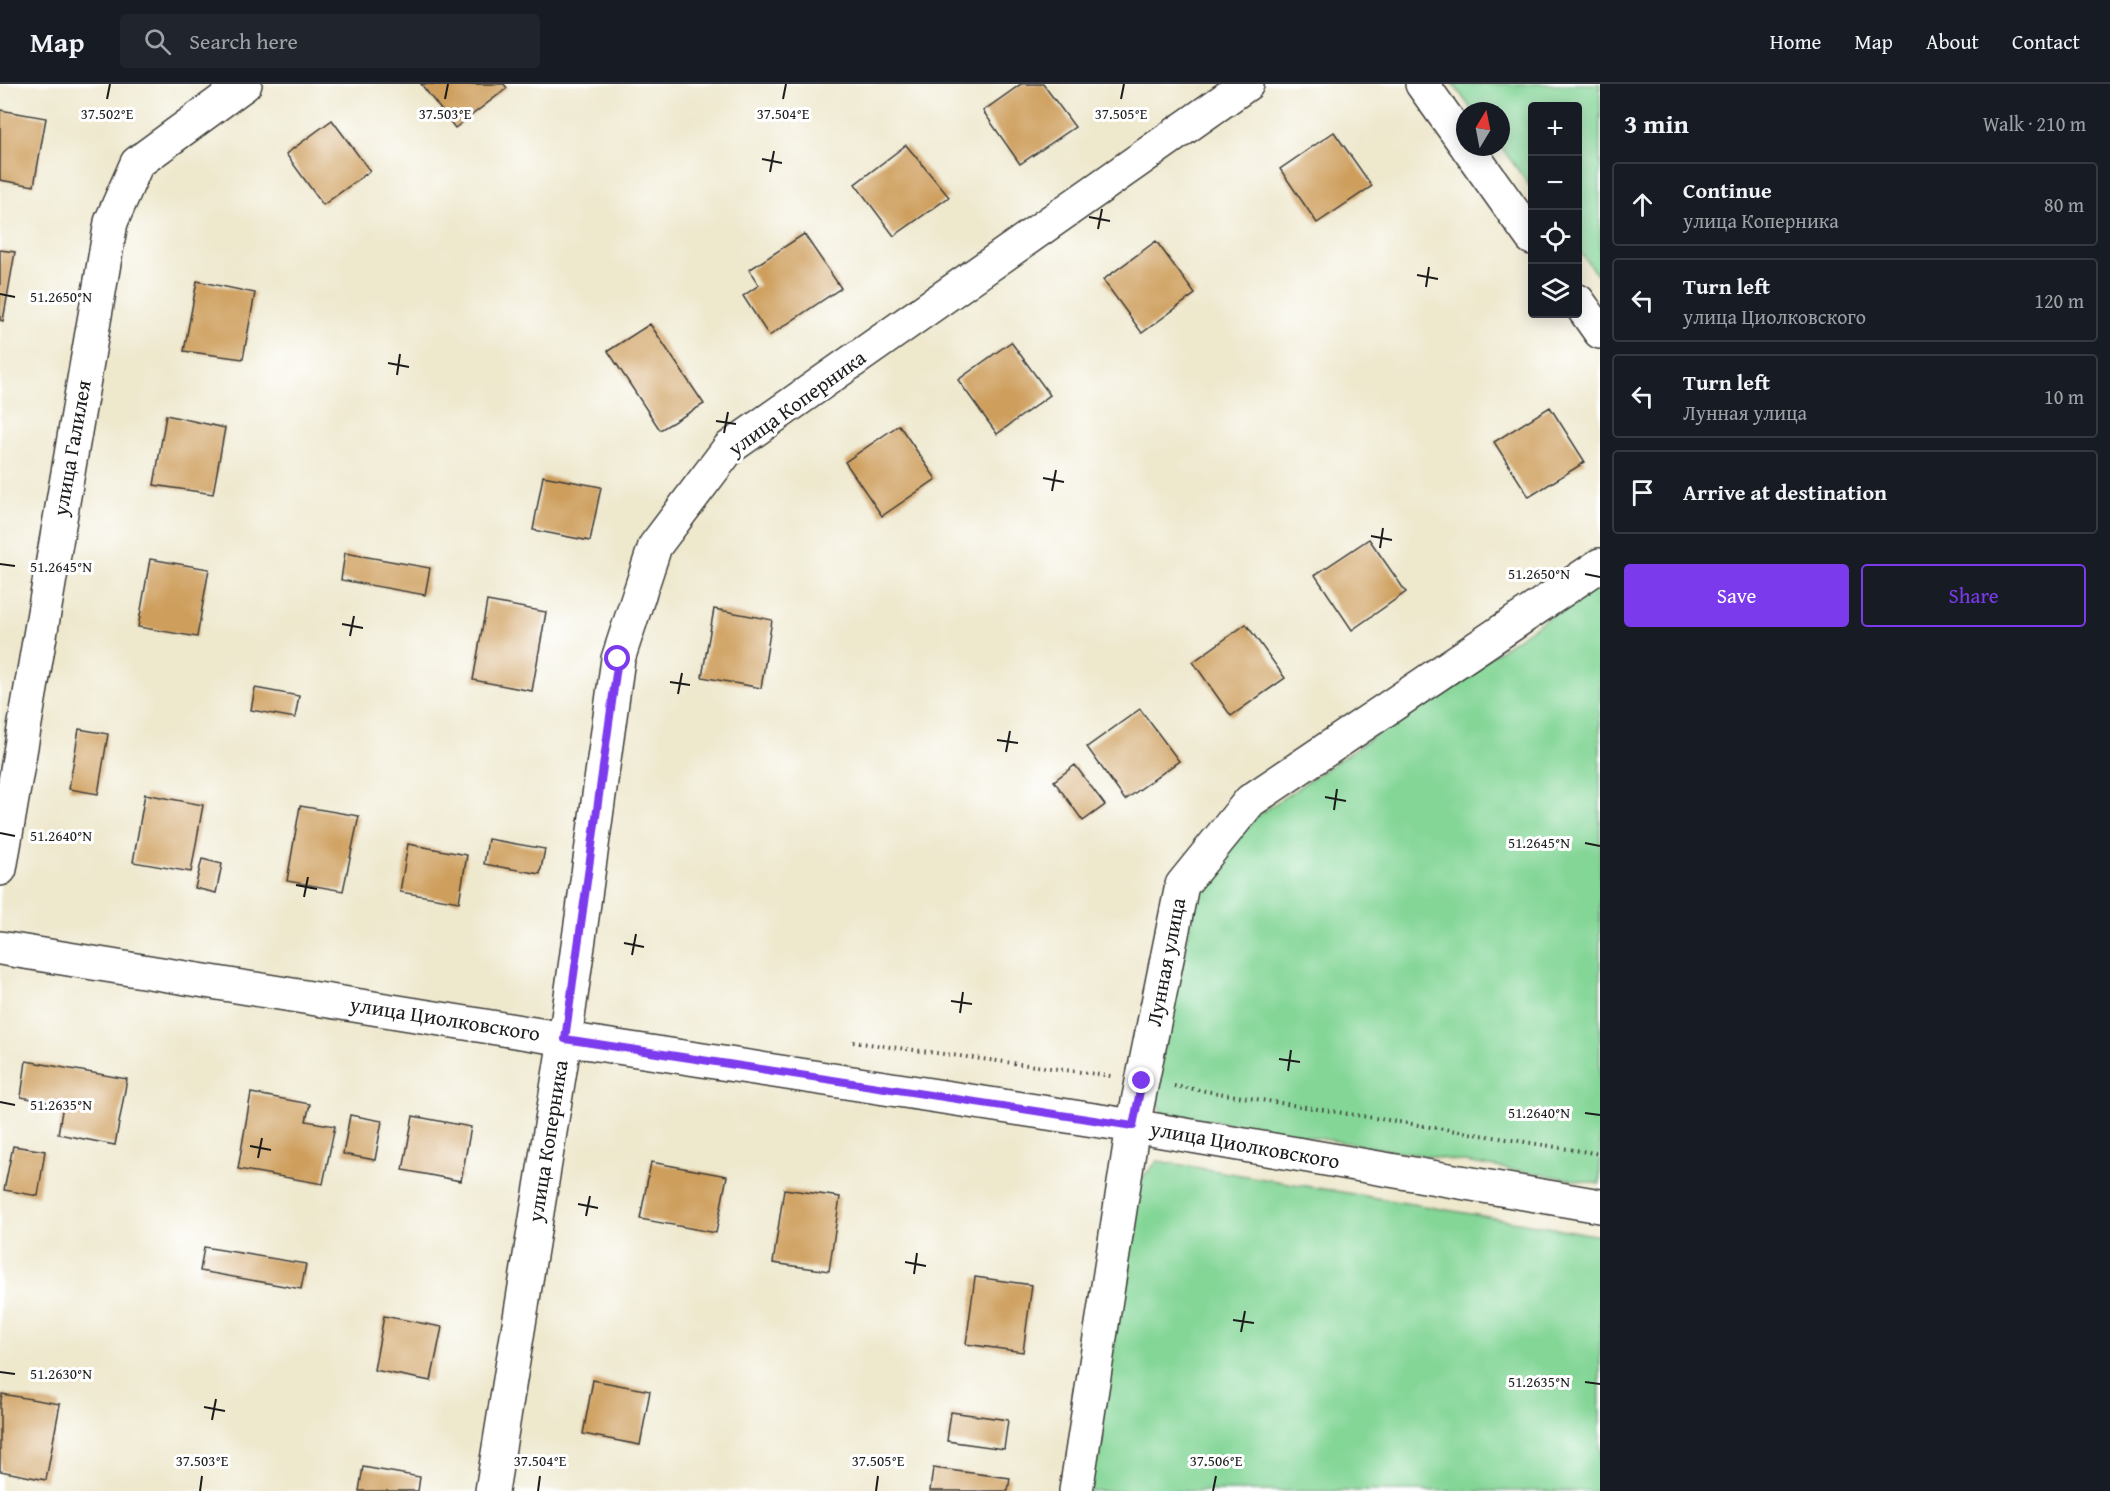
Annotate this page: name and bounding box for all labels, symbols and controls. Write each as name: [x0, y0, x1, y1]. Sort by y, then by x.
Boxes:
search box: [120, 14, 540, 68]
text: Map: [30, 21, 84, 62]
icon: search: [141, 25, 174, 58]
text: Search here: [189, 25, 298, 57]
text: Home: [1770, 26, 1821, 57]
text: Map: [1854, 26, 1893, 57]
text: About: [1926, 26, 1979, 57]
text: Contact: [2012, 26, 2080, 57]
north arrow: [1456, 102, 1510, 156]
map controls: [1528, 102, 1582, 318]
button: +: [1528, 102, 1582, 156]
text: 37.502°E: [81, 103, 134, 124]
text: 37.503°E: [419, 103, 472, 124]
text: 37.504°E: [757, 103, 810, 124]
text: 37.505°E: [1095, 103, 1148, 124]
text: 3 min: [1624, 104, 1689, 143]
text: Walk · 210 m: [1983, 109, 2086, 138]
button: −: [1528, 156, 1582, 210]
text: Continue: [1683, 174, 1772, 206]
icon: ahead: [1626, 188, 1659, 221]
text: 80 m: [2044, 190, 2084, 219]
text: улица Коперника: [1683, 206, 1839, 235]
button: locate: [1528, 210, 1582, 264]
button: layers: [1528, 264, 1582, 318]
text: Turn left: [1683, 270, 1770, 302]
icon: left: [1626, 284, 1659, 317]
text: 51.2650°N: [30, 286, 92, 307]
text: 120 m: [2034, 286, 2084, 315]
text: улица Циолковского: [1683, 302, 1866, 331]
street label: улица Коперника: [721, 342, 872, 464]
text: Turn left: [1683, 366, 1770, 398]
street label: улица Галилея: [44, 377, 99, 519]
icon: left: [1626, 380, 1659, 413]
text: 10 m: [2044, 382, 2084, 411]
text: Лунная улица: [1683, 398, 1807, 427]
icon: arrive: [1626, 476, 1659, 509]
text: Arrive at destination: [1683, 476, 1887, 508]
text: 51.2645°N: [30, 556, 92, 577]
text: 51.2650°N: [1508, 563, 1570, 584]
button: Save: [1624, 564, 1849, 627]
button: Share: [1861, 564, 2086, 627]
route start: [604, 645, 630, 671]
text: 51.2640°N: [30, 825, 92, 846]
text: 51.2645°N: [1508, 832, 1570, 853]
street label: Лунная улица: [1138, 895, 1193, 1029]
street label: улица Циолковского: [347, 988, 542, 1049]
street label: улица Коперника: [519, 1058, 576, 1225]
route end: [1128, 1067, 1154, 1093]
text: 51.2635°N: [30, 1094, 92, 1115]
text: 51.2640°N: [1508, 1102, 1570, 1123]
street label: улица Циолковского: [1147, 1112, 1342, 1176]
text: 51.2630°N: [30, 1363, 92, 1384]
text: 51.2635°N: [1508, 1371, 1570, 1392]
text: 37.503°E: [176, 1450, 229, 1471]
text: 37.504°E: [514, 1450, 567, 1471]
text: 37.505°E: [852, 1450, 905, 1471]
text: 37.506°E: [1190, 1450, 1243, 1471]

